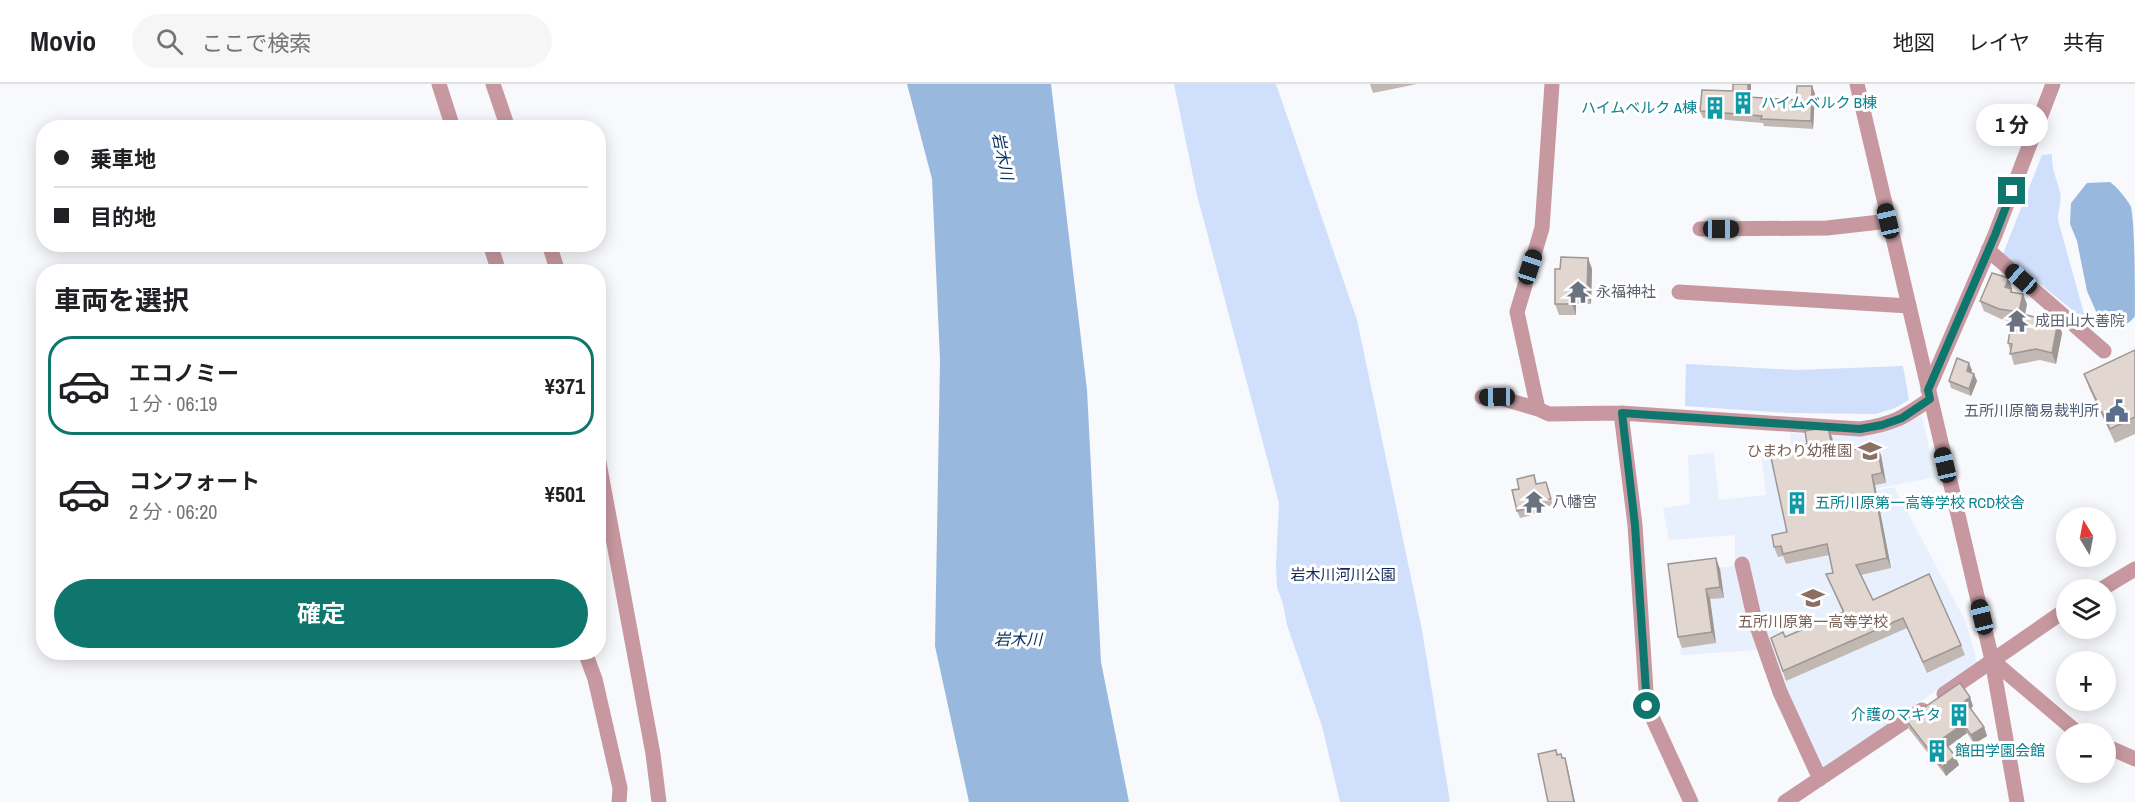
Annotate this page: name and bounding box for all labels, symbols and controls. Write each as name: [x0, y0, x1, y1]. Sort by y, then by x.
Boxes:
search box: [132, 14, 552, 68]
text: Movio: [30, 22, 96, 60]
icon: search: [153, 25, 186, 58]
text: ここで検索: [201, 28, 311, 58]
text: 地図: [1893, 28, 1935, 57]
text: レイヤ: [1968, 28, 2030, 57]
text: 共有: [2063, 28, 2105, 57]
building icon: ハイムベルク B棟: [1730, 90, 1756, 116]
place label: ハイムベルク B棟: [1761, 92, 1877, 113]
building icon: ハイムベルク A棟: [1702, 95, 1728, 121]
place label: ハイムベルク A棟: [1581, 97, 1697, 118]
callout: 1 分: [1976, 104, 2048, 146]
text: 1 分: [1995, 111, 2029, 138]
water label: 岩木川: [987, 130, 1019, 184]
text: 乗車地: [90, 144, 156, 174]
route end: [1998, 177, 2025, 204]
car: [1875, 201, 1901, 241]
text: 目的地: [90, 202, 156, 232]
car: [1703, 220, 1739, 238]
car: [1516, 247, 1544, 287]
car: [2002, 260, 2040, 298]
temple icon: 永福神社: [1565, 279, 1591, 305]
place label: 永福神社: [1596, 281, 1656, 302]
text: 車両を選択: [54, 282, 189, 318]
temple icon: 成田山大善院: [2004, 308, 2030, 334]
place label: 成田山大善院: [2035, 310, 2125, 331]
text: エコノミー: [129, 358, 239, 388]
icon: car: [57, 359, 111, 413]
text: ¥371: [545, 371, 585, 401]
car: [1479, 388, 1515, 406]
text: 1 分 · 06:19: [129, 390, 217, 417]
public building icon: 五所川原簡易裁判所: [2104, 398, 2130, 424]
place label: 五所川原簡易裁判所: [1964, 400, 2099, 421]
school or university icon: ひまわり幼稚園: [1857, 438, 1883, 464]
place label: ひまわり幼稚園: [1747, 440, 1852, 461]
car: [1932, 445, 1958, 485]
text: コンフォート: [129, 466, 260, 496]
icon: car: [57, 467, 111, 521]
text: ¥501: [545, 479, 585, 509]
temple icon: 八幡宮: [1521, 489, 1547, 515]
building icon: 五所川原第一高等学校 RCD校舎: [1784, 490, 1810, 516]
place label: 八幡宮: [1552, 491, 1597, 512]
place label: 五所川原第一高等学校 RCD校舎: [1815, 492, 2025, 513]
text: 2 分 · 06:20: [129, 498, 217, 525]
north arrow: [2056, 507, 2116, 567]
map controls: [2056, 507, 2116, 783]
park label: 岩木川河川公園: [1290, 564, 1396, 585]
button: 確定: [54, 579, 588, 648]
button: layers: [2056, 579, 2116, 639]
school or university icon: 五所川原第一高等学校: [1800, 585, 1826, 611]
car: [1969, 597, 1995, 637]
place label: 五所川原第一高等学校: [1738, 611, 1888, 632]
water label: 岩木川: [994, 628, 1044, 650]
button: +: [2056, 651, 2116, 711]
route start: [1633, 692, 1660, 719]
building icon: 介護のマキタ: [1946, 702, 1972, 728]
place label: 介護のマキタ: [1851, 704, 1941, 725]
button: −: [2056, 723, 2116, 783]
building icon: 館田学園会館: [1924, 738, 1950, 764]
place label: 館田学園会館: [1955, 740, 2045, 761]

